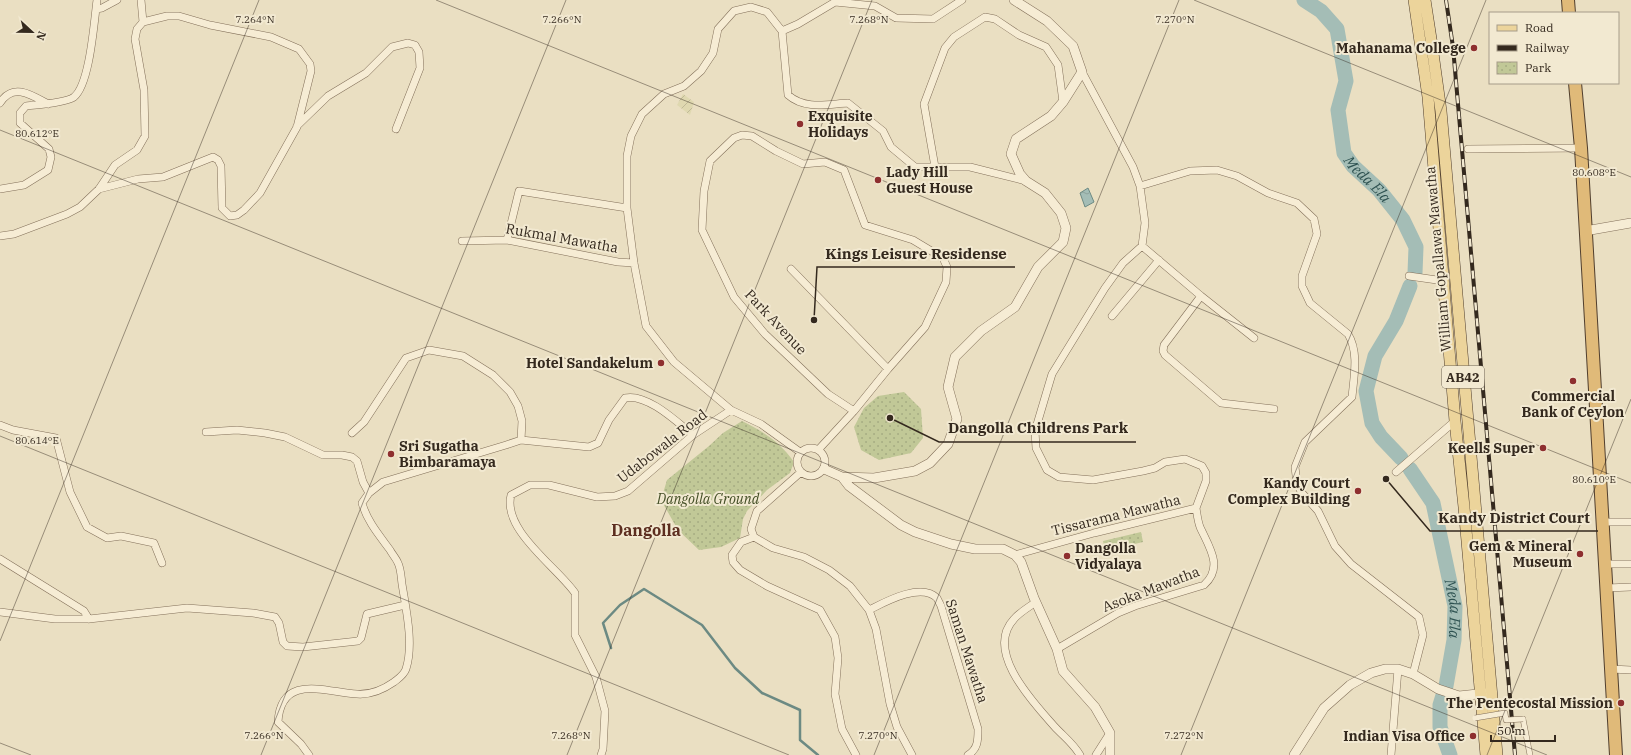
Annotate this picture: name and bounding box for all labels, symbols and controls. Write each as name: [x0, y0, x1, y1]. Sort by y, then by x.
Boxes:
north arrow: [12, 12, 52, 52]
legend: [1489, 12, 1619, 84]
text: 7.264°N: [235, 13, 275, 26]
text: 7.266°N: [542, 13, 582, 26]
text: 7.268°N: [849, 13, 889, 26]
text: 7.270°N: [1155, 13, 1195, 26]
text: Road: [1525, 20, 1554, 35]
text: N: [33, 29, 49, 43]
place label: Mahanama College: [1336, 39, 1466, 57]
text: Railway: [1525, 40, 1570, 55]
marker: Mahanama College: [1469, 43, 1479, 53]
text: Park: [1525, 60, 1551, 75]
place label: Exquisite Holidays: [808, 107, 873, 141]
marker: Exquisite Holidays: [795, 119, 805, 129]
text: 80.612°E: [15, 127, 59, 140]
water label: Meda Ela: [1339, 151, 1396, 207]
place label: Lady Hill Guest House: [886, 163, 973, 197]
street label: William Gopallawa Mawatha: [1421, 165, 1455, 352]
text: 80.608°E: [1572, 166, 1616, 179]
marker: Lady Hill Guest House: [873, 175, 883, 185]
street label: Rukmal Mawatha: [504, 219, 620, 257]
callout: Kings Leisure Residense: [817, 240, 1015, 267]
text: Kings Leisure Residense: [825, 244, 1007, 263]
street label: Park Avenue: [741, 285, 811, 359]
place label: Hotel Sandakelum: [526, 354, 653, 372]
marker: Hotel Sandakelum: [656, 358, 666, 368]
road number: AB42: [1442, 366, 1484, 388]
marker: Commercial Bank of Ceylon: [1568, 376, 1578, 386]
place label: Commercial Bank of Ceylon: [1522, 387, 1624, 421]
street label: Udabowala Road: [613, 405, 711, 487]
callout: Dangolla Childrens Park: [939, 415, 1136, 442]
text: Dangolla Childrens Park: [948, 418, 1129, 437]
text: 80.614°E: [15, 434, 59, 447]
place label: Sri Sugatha Bimbaramaya: [399, 437, 496, 471]
place label: Keells Super: [1448, 439, 1535, 457]
marker: Keells Super: [1538, 443, 1548, 453]
marker: Sri Sugatha Bimbaramaya: [386, 449, 396, 459]
text: 80.610°E: [1572, 473, 1616, 486]
place label: Kandy Court Complex Building: [1228, 474, 1351, 508]
marker: Kandy Court Complex Building: [1353, 486, 1363, 496]
park label: Dangolla Ground: [656, 490, 760, 508]
street label: Tissarama Mawatha: [1050, 490, 1183, 540]
callout: Kandy District Court: [1430, 504, 1598, 531]
text: Kandy District Court: [1438, 508, 1590, 527]
district label: Dangolla: [611, 520, 681, 540]
place label: Gem & Mineral Museum: [1469, 537, 1572, 571]
place label: Dangolla Vidyalaya: [1075, 539, 1142, 573]
marker: Gem & Mineral Museum: [1575, 549, 1585, 559]
marker: Dangolla Vidyalaya: [1062, 551, 1072, 561]
street label: Asoka Mawatha: [1100, 562, 1203, 616]
water label: Meda Ela: [1440, 576, 1465, 639]
street label: Saman Mawatha: [942, 597, 992, 706]
place label: The Pentecostal Mission: [1446, 694, 1613, 712]
marker: The Pentecostal Mission: [1616, 698, 1626, 708]
scale bar: [1491, 717, 1555, 743]
text: 50 m: [1497, 723, 1526, 738]
place label: Indian Visa Office: [1343, 727, 1465, 745]
text: 7.266°N: [244, 729, 284, 742]
text: 7.268°N: [551, 729, 591, 742]
text: 7.270°N: [858, 729, 898, 742]
text: 7.272°N: [1164, 729, 1204, 742]
marker: Indian Visa Office: [1468, 731, 1478, 741]

